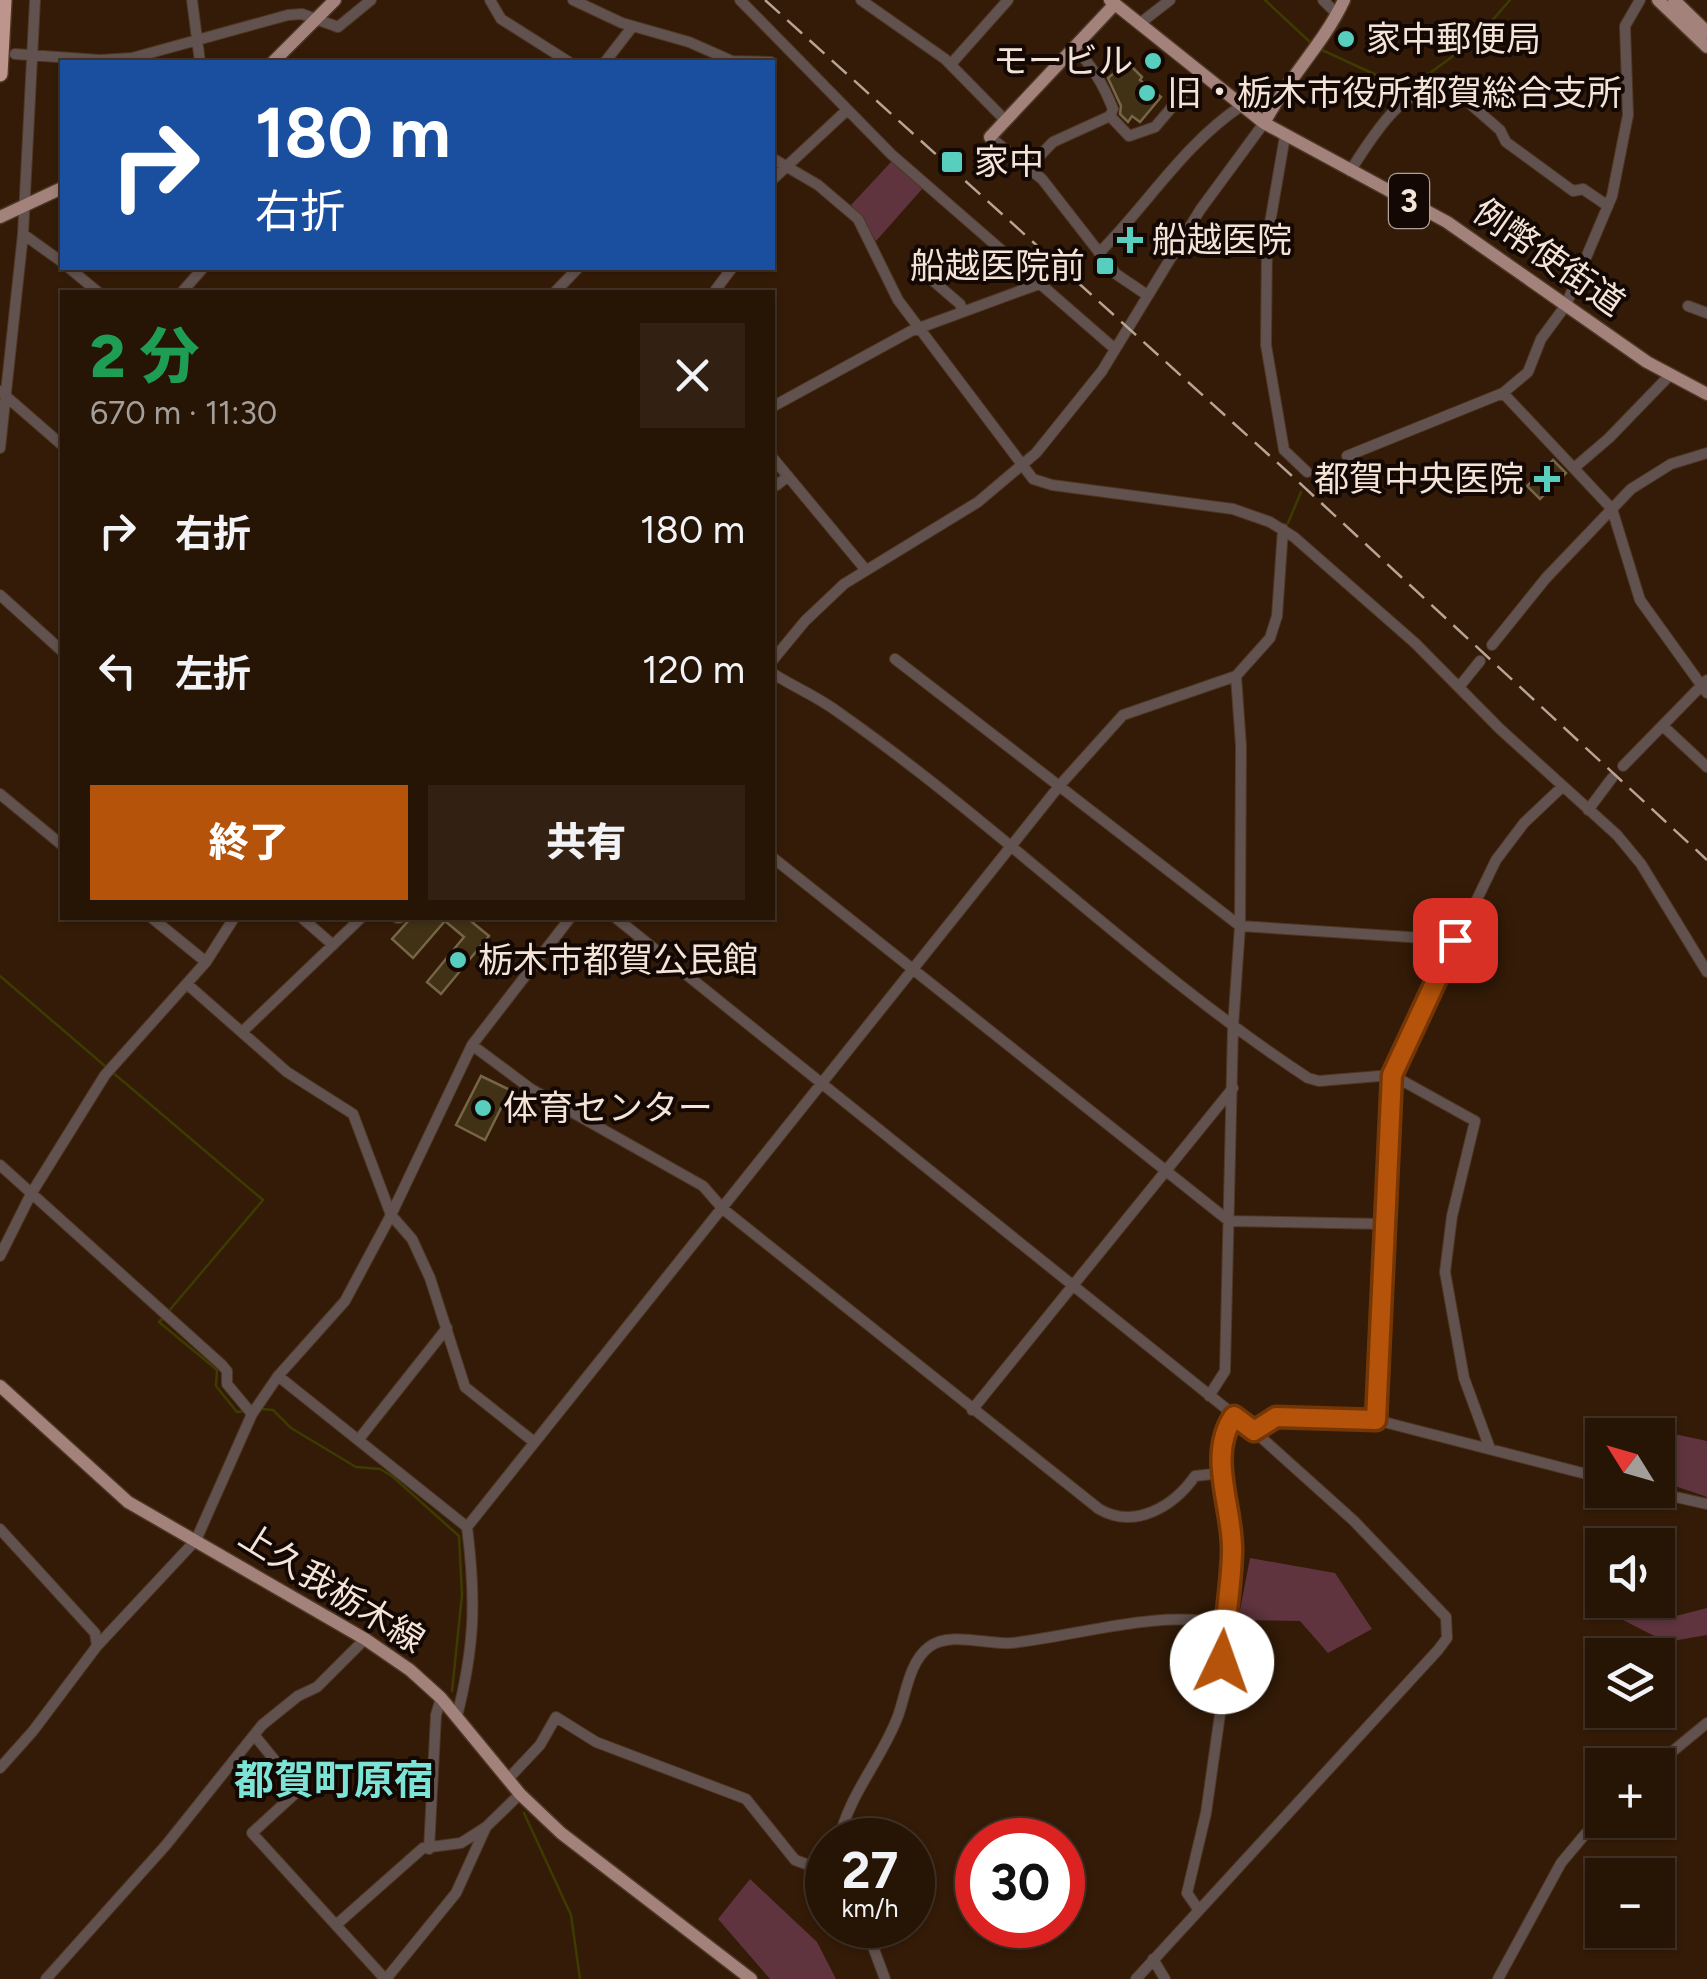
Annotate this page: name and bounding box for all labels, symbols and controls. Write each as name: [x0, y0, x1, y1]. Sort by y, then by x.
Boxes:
place label: 家中郵便局: [1366, 18, 1541, 60]
marker: 家中郵便局: [1335, 28, 1357, 50]
place label: モービル: [993, 40, 1133, 82]
marker: モービル: [1142, 50, 1164, 72]
place label: 旧・栃木市役所都賀総合支所: [1167, 72, 1622, 114]
marker: 旧・栃木市役所都賀総合支所: [1136, 82, 1158, 104]
text: 180 m: [255, 90, 450, 175]
icon: right: [90, 100, 220, 230]
place label: 家中: [974, 141, 1044, 183]
marker: 家中: [939, 149, 965, 175]
road number: 3: [1389, 174, 1429, 228]
text: 右折: [255, 184, 345, 238]
street label: 例幣使街道: [1465, 190, 1633, 324]
place label: 船越医院: [1152, 219, 1292, 261]
marker: 船越医院: [1117, 227, 1143, 253]
place label: 船越医院前: [910, 245, 1085, 287]
marker: 船越医院前: [1094, 255, 1116, 277]
text: 2 分: [90, 320, 199, 392]
button: close: [640, 323, 745, 428]
text: 670 m · 11:30: [90, 394, 277, 432]
place label: 都賀中央医院: [1314, 458, 1524, 500]
marker: 都賀中央医院: [1534, 466, 1560, 492]
icon: right: [90, 503, 145, 558]
text: 180 m: [640, 507, 745, 553]
text: 右折: [175, 511, 251, 557]
icon: left: [90, 643, 145, 698]
text: 120 m: [642, 647, 745, 693]
text: 左折: [175, 651, 251, 697]
button: 終了: [90, 785, 408, 900]
button: 共有: [428, 785, 745, 900]
pin: [1413, 898, 1498, 983]
icon: arrive: [1428, 913, 1483, 968]
place label: 栃木市都賀公民館: [478, 939, 758, 981]
marker: 栃木市都賀公民館: [447, 949, 469, 971]
place label: 体育センター: [503, 1087, 713, 1129]
marker: 体育センター: [472, 1097, 494, 1119]
north arrow: [1585, 1418, 1675, 1508]
map controls: [1585, 1418, 1675, 1948]
street label: 上久我栃木線: [232, 1515, 432, 1661]
button: sound: [1585, 1528, 1675, 1618]
position arrow: [1170, 1610, 1274, 1714]
button: layers: [1585, 1638, 1675, 1728]
button: +: [1585, 1748, 1675, 1838]
district label: 都賀町原宿: [234, 1756, 434, 1804]
speed limit sign: 30: [955, 1818, 1085, 1948]
text: 27: [842, 1840, 898, 1901]
button: −: [1585, 1858, 1675, 1948]
text: km/h: [841, 1893, 899, 1923]

